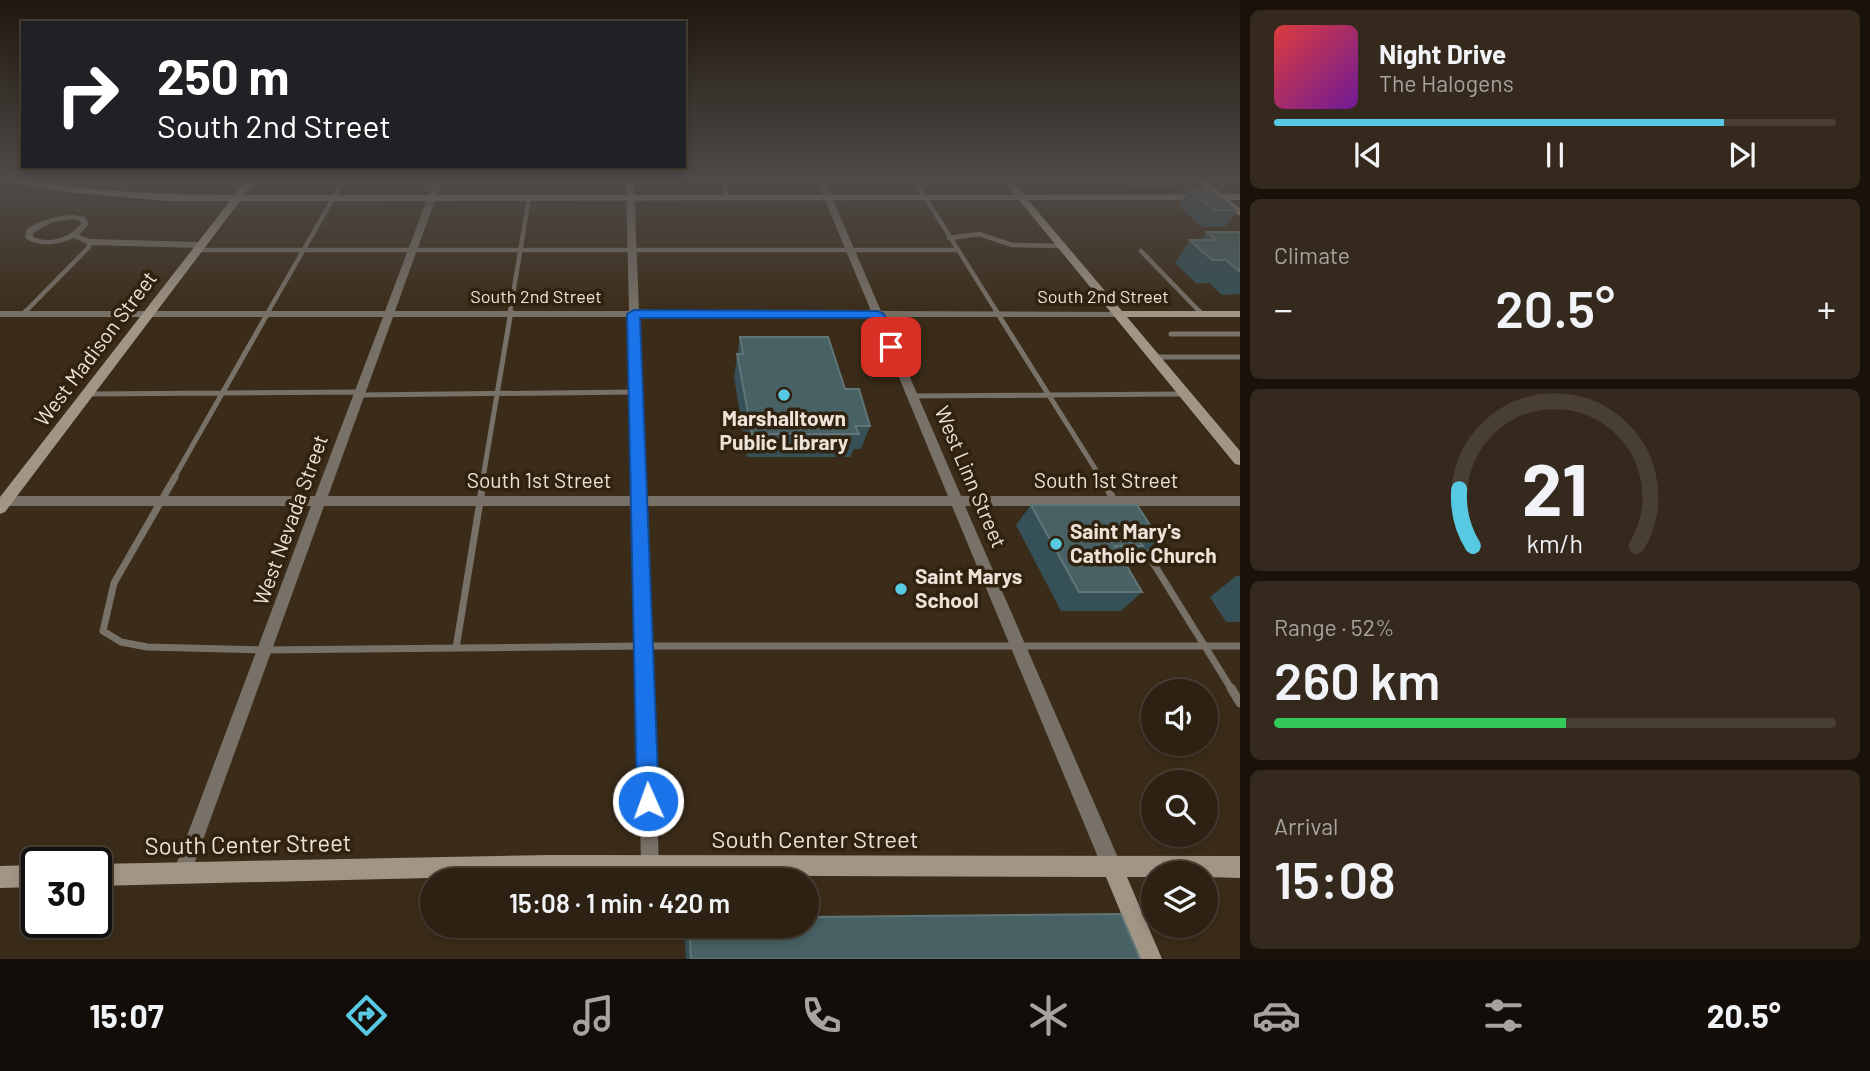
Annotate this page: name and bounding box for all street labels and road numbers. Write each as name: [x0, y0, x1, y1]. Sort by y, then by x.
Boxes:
street label: West Madison Street: [28, 266, 161, 430]
street label: South 2nd Street: [470, 285, 602, 307]
street label: South 2nd Street: [1037, 285, 1169, 307]
street label: West Linn Street: [930, 402, 1013, 551]
street label: West Nevada Street: [247, 431, 332, 608]
street label: South 1st Street: [467, 467, 611, 492]
street label: South 1st Street: [1034, 467, 1178, 492]
street label: South Center Street: [712, 824, 918, 853]
street label: South Center Street: [144, 827, 352, 860]

